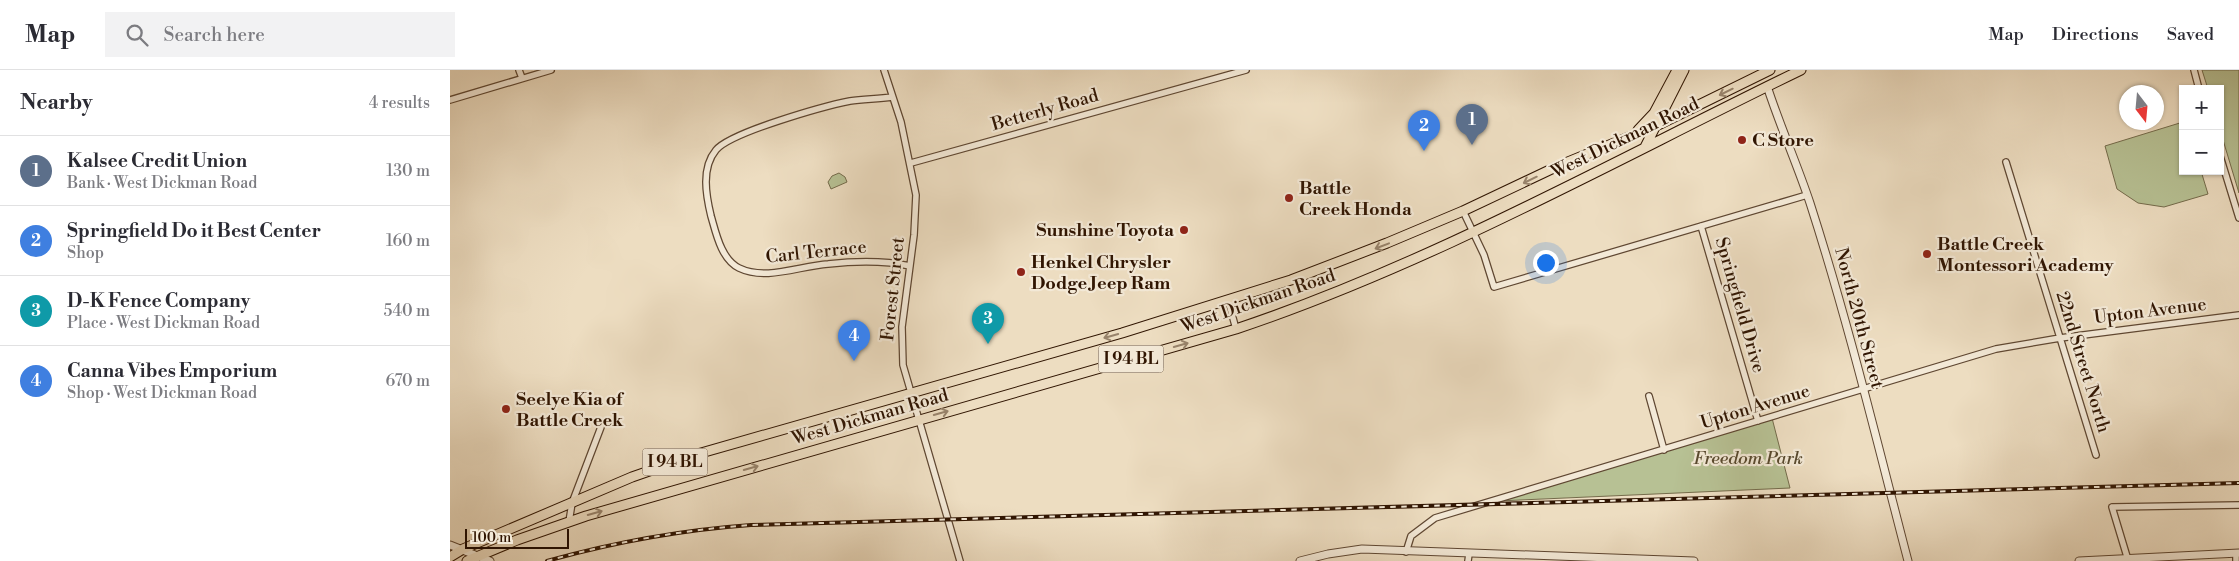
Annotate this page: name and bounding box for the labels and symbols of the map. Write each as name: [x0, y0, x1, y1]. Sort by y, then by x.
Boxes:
street label: Betterly Road: [988, 84, 1102, 137]
north arrow: [2119, 85, 2164, 130]
one-way arrow: [1719, 87, 1734, 97]
street label: West Dickman Road: [1546, 92, 1703, 184]
pin: 1: [1456, 104, 1488, 145]
pin: 2: [1408, 110, 1440, 151]
place label: C Store: [1752, 129, 1814, 152]
marker: C Store: [1736, 134, 1748, 146]
one-way arrow: [1523, 176, 1538, 185]
place label: Battle Creek Honda: [1299, 177, 1412, 221]
marker: Battle Creek Honda: [1283, 192, 1295, 204]
place label: Sunshine Toyota: [1036, 219, 1174, 242]
marker: Sunshine Toyota: [1178, 224, 1190, 236]
place label: Battle Creek Montessori Academy: [1937, 233, 2115, 277]
street label: Carl Terrace: [764, 235, 868, 269]
street label: Forest Street: [876, 235, 910, 342]
street label: Springfield Drive: [1710, 235, 1770, 375]
one-way arrow: [1375, 241, 1390, 251]
street label: North 20th Street: [1829, 245, 1889, 391]
marker: Battle Creek Montessori Academy: [1921, 248, 1933, 260]
your location: [1533, 250, 1559, 276]
place label: Henkel Chrysler Dodge Jeep Ram: [1031, 251, 1171, 295]
street label: West Dickman Road: [1177, 264, 1339, 339]
marker: Henkel Chrysler Dodge Jeep Ram: [1015, 266, 1027, 278]
street label: 22nd Street North: [2051, 289, 2116, 436]
street label: Upton Avenue: [2092, 293, 2208, 329]
pin: 3: [972, 303, 1004, 344]
pin: 4: [838, 320, 870, 361]
one-way arrow: [1104, 331, 1120, 341]
one-way arrow: [1173, 340, 1189, 349]
road number: I 94 BL: [1098, 346, 1164, 372]
street label: Upton Avenue: [1697, 379, 1813, 435]
street label: West Dickman Road: [788, 383, 952, 451]
place label: Seelye Kia of Battle Creek: [516, 388, 625, 432]
marker: Seelye Kia of Battle Creek: [500, 403, 512, 415]
one-way arrow: [932, 408, 948, 418]
park label: Freedom Park: [1693, 447, 1803, 470]
road number: I 94 BL: [642, 448, 708, 476]
one-way arrow: [743, 463, 759, 473]
one-way arrow: [587, 508, 603, 518]
scale bar: [465, 526, 569, 549]

